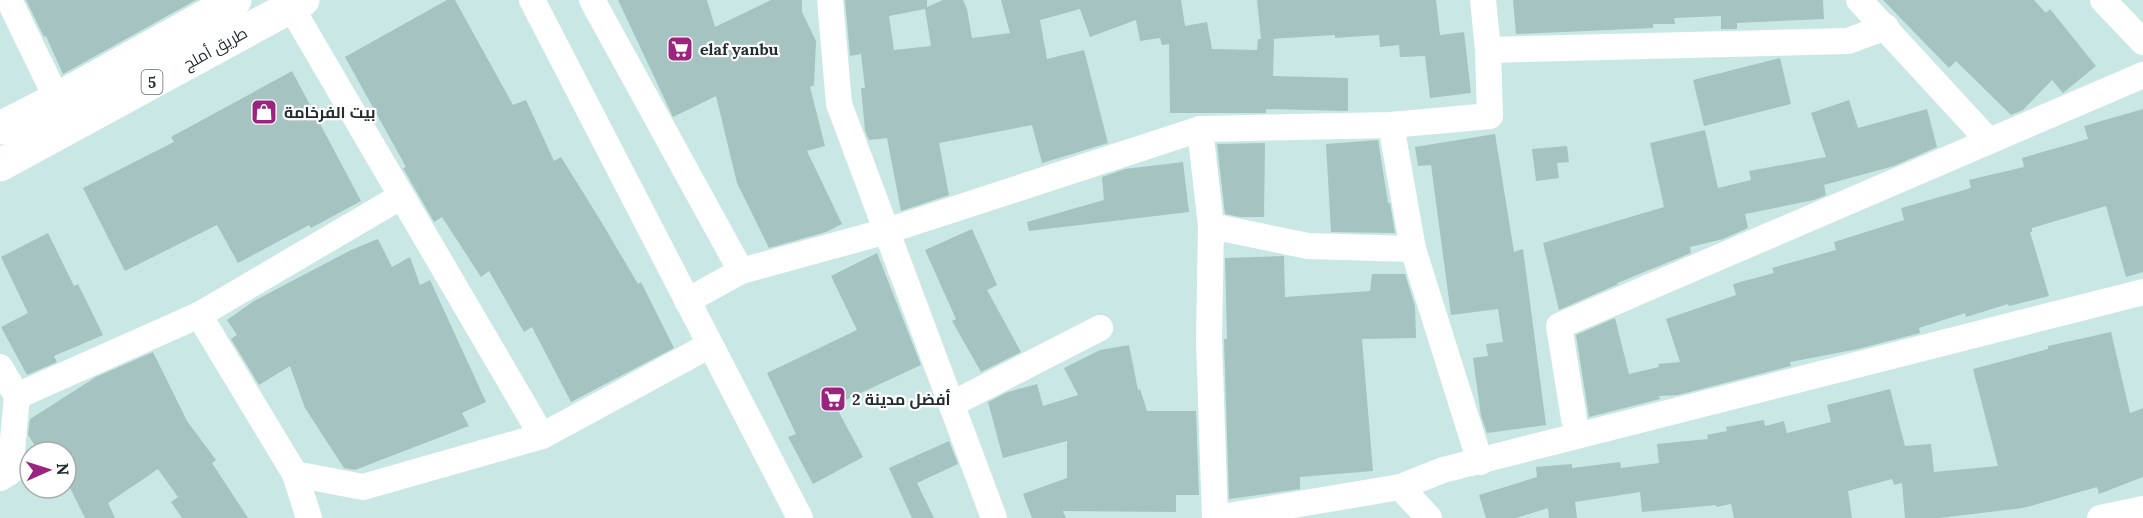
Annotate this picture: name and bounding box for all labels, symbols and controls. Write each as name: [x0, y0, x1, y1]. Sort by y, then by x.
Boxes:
street label: طريق أملج: [179, 22, 252, 76]
supermarket icon: elaf yanbu: [665, 34, 695, 64]
place label: elaf yanbu: [700, 39, 779, 59]
road number: 5: [142, 70, 162, 94]
shop icon: بيت الفرخامة: [249, 97, 279, 127]
place label: بيت الفرخامة: [284, 102, 376, 122]
supermarket icon: 2 أفضل مدينة: [818, 384, 848, 414]
place label: 2 أفضل مدينة: [852, 389, 951, 409]
north arrow: [18, 440, 78, 500]
text: N: [53, 463, 73, 476]

